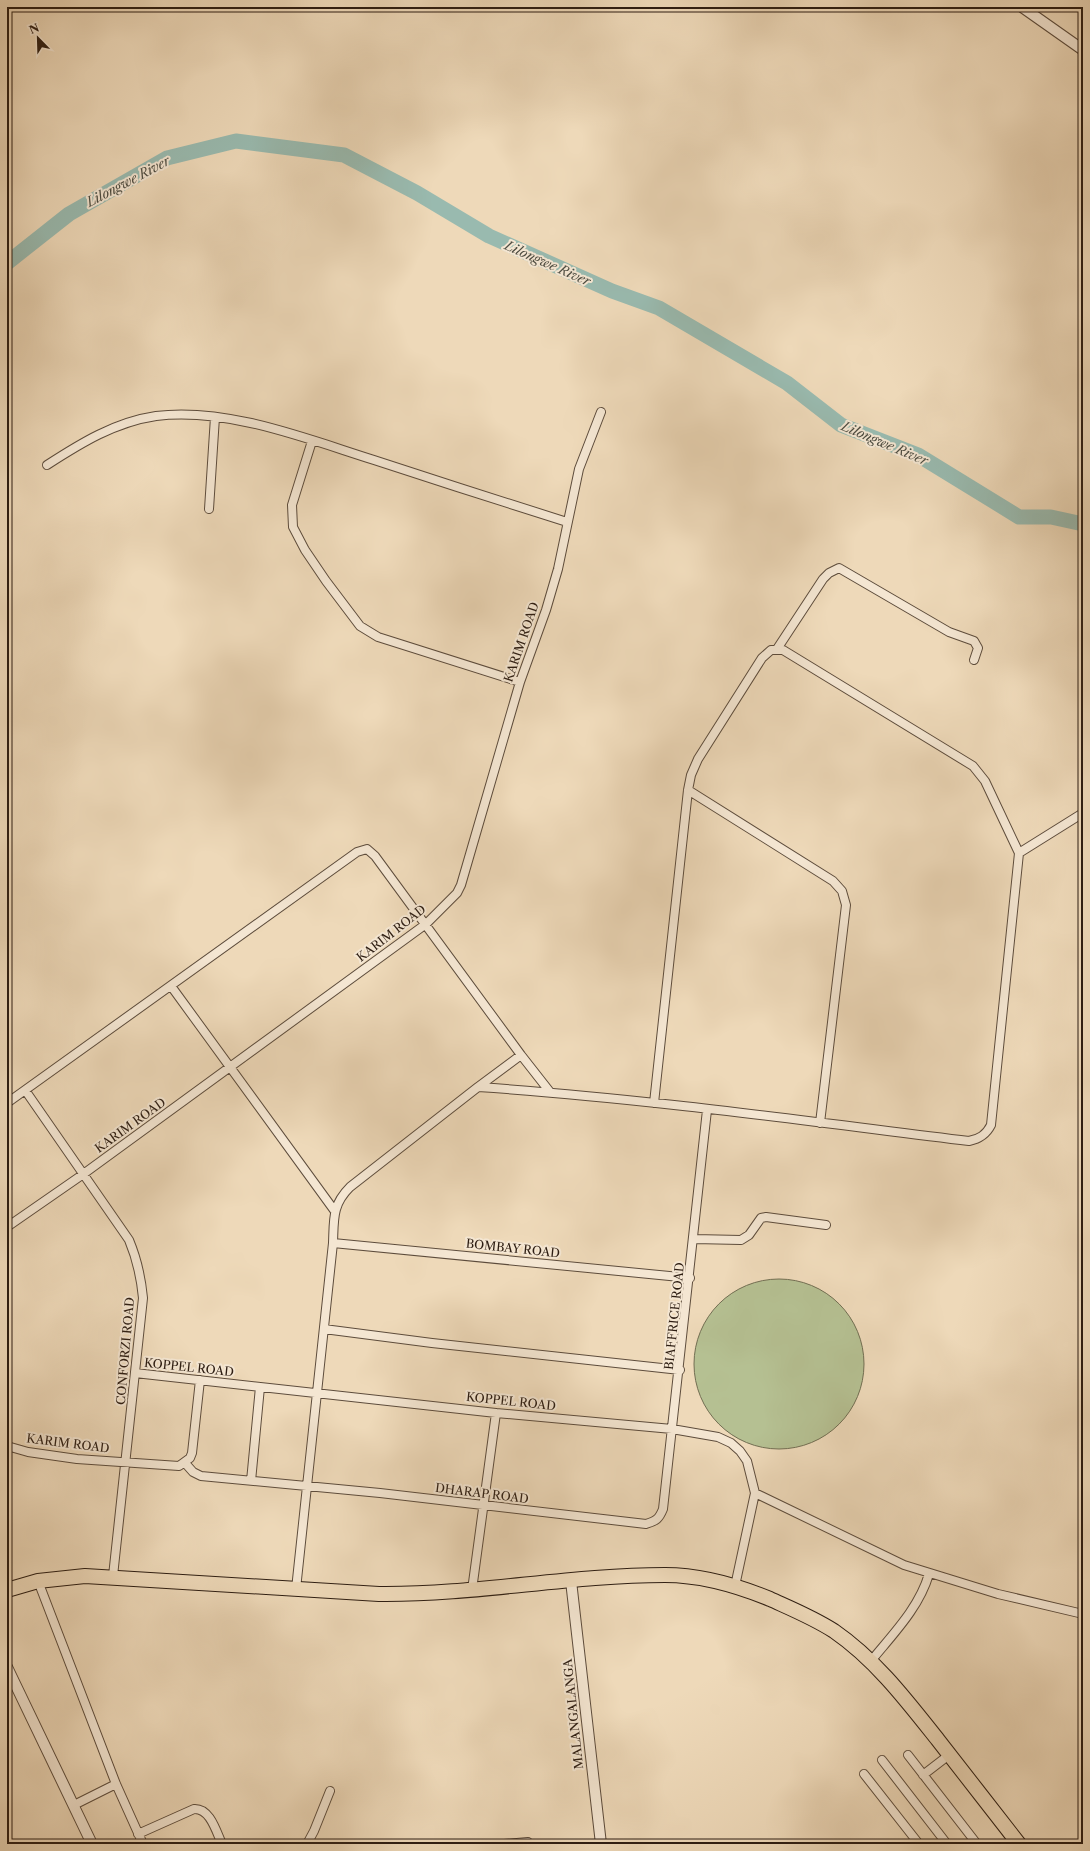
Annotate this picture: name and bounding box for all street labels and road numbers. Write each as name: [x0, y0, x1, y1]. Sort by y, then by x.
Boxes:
street label: KARIM ROAD: [500, 600, 542, 684]
street label: KARIM ROAD: [353, 901, 429, 965]
street label: KARIM ROAD: [92, 1094, 168, 1156]
street label: BOMBAY ROAD: [465, 1236, 561, 1260]
street label: BIAFFRICE ROAD: [661, 1261, 687, 1371]
street label: CONFORZI ROAD: [113, 1296, 137, 1405]
street label: KOPPEL ROAD: [143, 1355, 235, 1379]
street label: KOPPEL ROAD: [465, 1389, 557, 1413]
street label: KARIM ROAD: [26, 1430, 111, 1456]
street label: DHARAP ROAD: [434, 1480, 530, 1506]
street label: MALANGALANGA: [560, 1657, 586, 1770]

